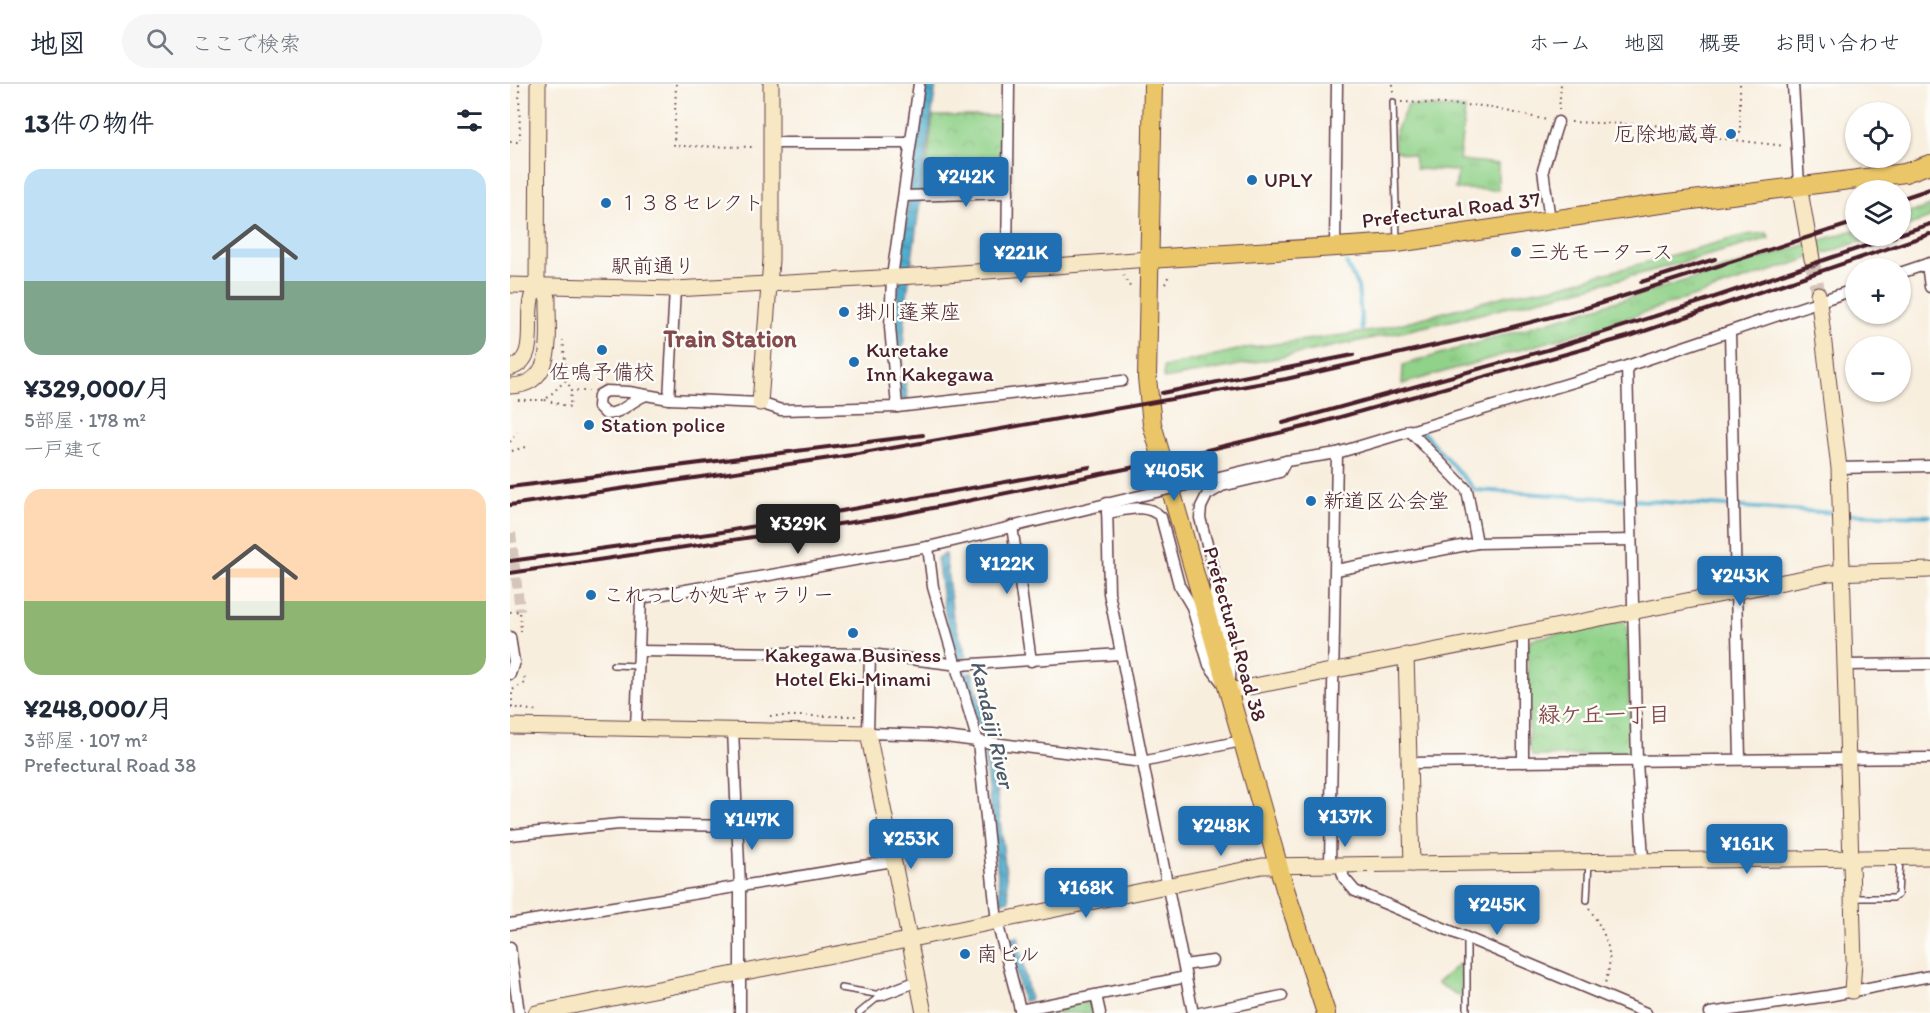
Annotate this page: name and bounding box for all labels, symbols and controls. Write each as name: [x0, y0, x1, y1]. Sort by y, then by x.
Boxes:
search box: [122, 14, 542, 68]
icon: search: [143, 25, 176, 58]
text: 地図: [30, 26, 86, 60]
text: ここで検索: [191, 30, 301, 57]
text: ホーム: [1529, 30, 1591, 55]
text: 地図: [1624, 30, 1666, 55]
text: 概要: [1699, 30, 1741, 55]
text: お問い合わせ: [1774, 30, 1900, 55]
map controls: [1845, 102, 1911, 402]
button: locate: [1845, 102, 1911, 168]
icon: filters: [453, 104, 486, 137]
text: 13件の物件: [24, 107, 154, 139]
place label: 厄除地蔵尊: [1614, 121, 1719, 146]
marker: 厄除地蔵尊: [1724, 127, 1738, 141]
pin: ¥242K: [924, 157, 1008, 208]
text: ¥242K: [937, 164, 995, 188]
place label: UPLY: [1264, 167, 1313, 192]
marker: UPLY: [1245, 173, 1259, 187]
button: layers: [1845, 180, 1911, 246]
street label: Prefectural Road 37: [1360, 186, 1542, 233]
place label: １３８セレクト: [618, 190, 764, 215]
marker: １３８セレクト: [599, 196, 613, 210]
icon: home: [201, 208, 309, 316]
pin: ¥221K: [979, 233, 1063, 284]
place label: 三光モータース: [1528, 239, 1673, 264]
text: ¥221K: [994, 240, 1048, 264]
marker: 三光モータース: [1509, 245, 1523, 259]
street label: 駅前通り: [611, 253, 695, 278]
button: +: [1845, 258, 1911, 324]
place label: 掛川蓬莱座: [856, 299, 961, 324]
marker: 掛川蓬莱座: [837, 305, 851, 319]
district label: Train Station: [662, 324, 797, 353]
button: −: [1845, 336, 1911, 402]
place label: Kuretake Inn Kakegawa: [866, 337, 994, 386]
marker: 佐鳴予備校: [595, 343, 609, 357]
marker: Kuretake Inn Kakegawa: [847, 355, 861, 369]
place label: 佐鳴予備校: [550, 359, 655, 384]
text: ¥329,000/月: [24, 372, 171, 404]
text: 5部屋 · 178 m²: [24, 408, 146, 432]
place label: Station police: [601, 412, 725, 437]
marker: Station police: [582, 418, 596, 432]
text: 一戸建て: [24, 437, 104, 461]
pin: ¥405K: [1132, 451, 1216, 502]
text: ¥405K: [1145, 458, 1203, 482]
place label: 新道区公会堂: [1323, 488, 1449, 513]
marker: 新道区公会堂: [1304, 494, 1318, 508]
pin: ¥329K: [756, 504, 840, 555]
text: ¥329K: [770, 511, 826, 535]
icon: home: [201, 528, 309, 636]
pin: ¥122K: [965, 544, 1049, 595]
street label: Prefectural Road 38: [1199, 544, 1272, 724]
text: ¥122K: [980, 551, 1034, 575]
pin: ¥243K: [1698, 556, 1782, 607]
text: ¥243K: [1711, 563, 1769, 587]
place label: これっしか処ギャラリー: [603, 582, 834, 607]
marker: これっしか処ギャラリー: [584, 588, 598, 602]
marker: Kakegawa Business Hotel Eki-Minami: [846, 626, 860, 640]
place label: Kakegawa Business Hotel Eki-Minami: [765, 642, 941, 691]
water label: Kandaiji River: [965, 658, 1021, 793]
text: ¥248,000/月: [24, 692, 173, 724]
district label: 緑ケ丘一丁目: [1538, 701, 1670, 728]
text: 3部屋 · 107 m²: [24, 728, 148, 752]
text: Prefectural Road 38: [24, 753, 196, 777]
pin: ¥137K: [1303, 797, 1387, 848]
pin: ¥147K: [710, 800, 794, 851]
text: ¥137K: [1318, 804, 1372, 828]
pin: ¥248K: [1179, 806, 1263, 857]
text: ¥147K: [724, 807, 780, 831]
text: ¥248K: [1192, 813, 1250, 837]
pin: ¥253K: [869, 819, 953, 870]
pin: ¥161K: [1705, 824, 1789, 875]
text: ¥253K: [883, 826, 939, 850]
text: ¥161K: [1720, 831, 1774, 855]
pin: ¥168K: [1044, 868, 1128, 919]
text: ¥168K: [1059, 875, 1113, 899]
pin: ¥245K: [1455, 885, 1539, 936]
text: ¥245K: [1468, 892, 1526, 916]
place label: 南ビル: [977, 941, 1040, 966]
marker: 南ビル: [958, 947, 972, 961]

